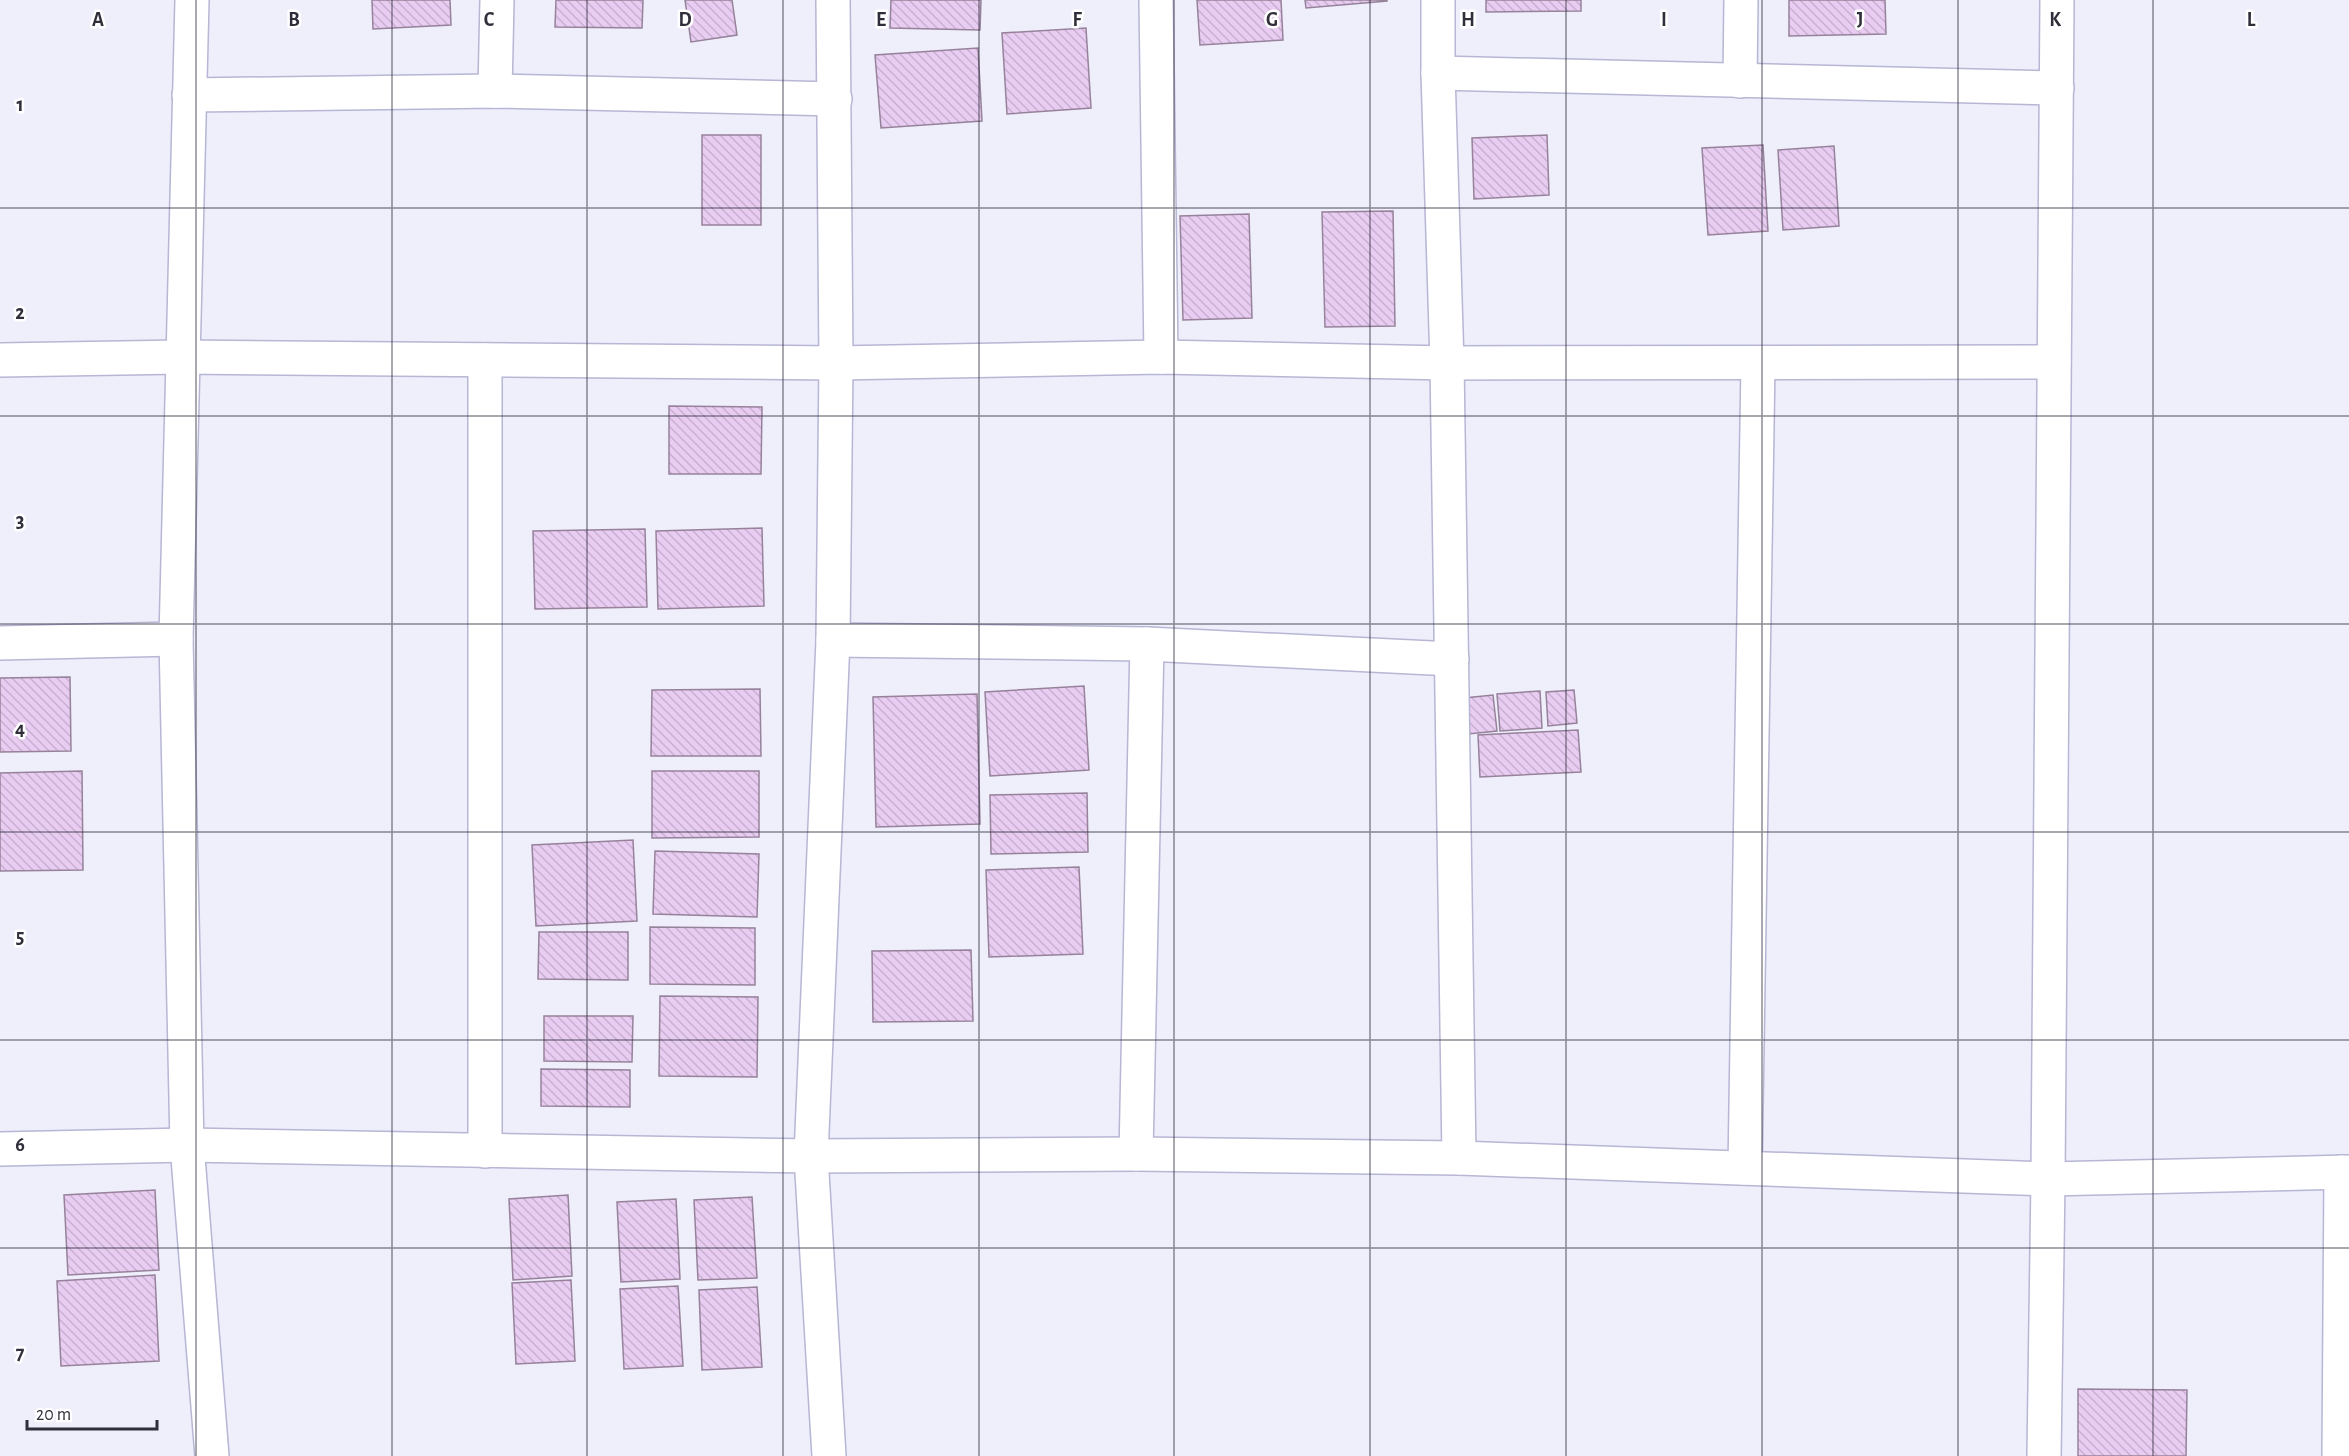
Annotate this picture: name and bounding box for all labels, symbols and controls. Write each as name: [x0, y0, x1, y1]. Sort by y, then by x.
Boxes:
text: A: [92, 10, 104, 30]
text: B: [288, 10, 300, 30]
text: C: [484, 10, 495, 30]
text: D: [678, 10, 692, 30]
text: E: [876, 10, 886, 30]
text: F: [1072, 10, 1082, 30]
text: G: [1266, 10, 1278, 30]
text: H: [1461, 10, 1475, 30]
text: I: [1661, 10, 1667, 30]
text: J: [1857, 10, 1863, 30]
text: K: [2049, 10, 2061, 30]
text: L: [2247, 10, 2256, 30]
text: 1: [16, 95, 24, 115]
text: 2: [15, 303, 25, 323]
text: 3: [16, 511, 24, 531]
text: 4: [15, 719, 25, 739]
text: 5: [16, 927, 24, 947]
text: 6: [15, 1135, 25, 1155]
text: 7: [16, 1343, 25, 1363]
scale bar: [27, 1393, 158, 1431]
text: 20 m: [36, 1406, 71, 1424]

